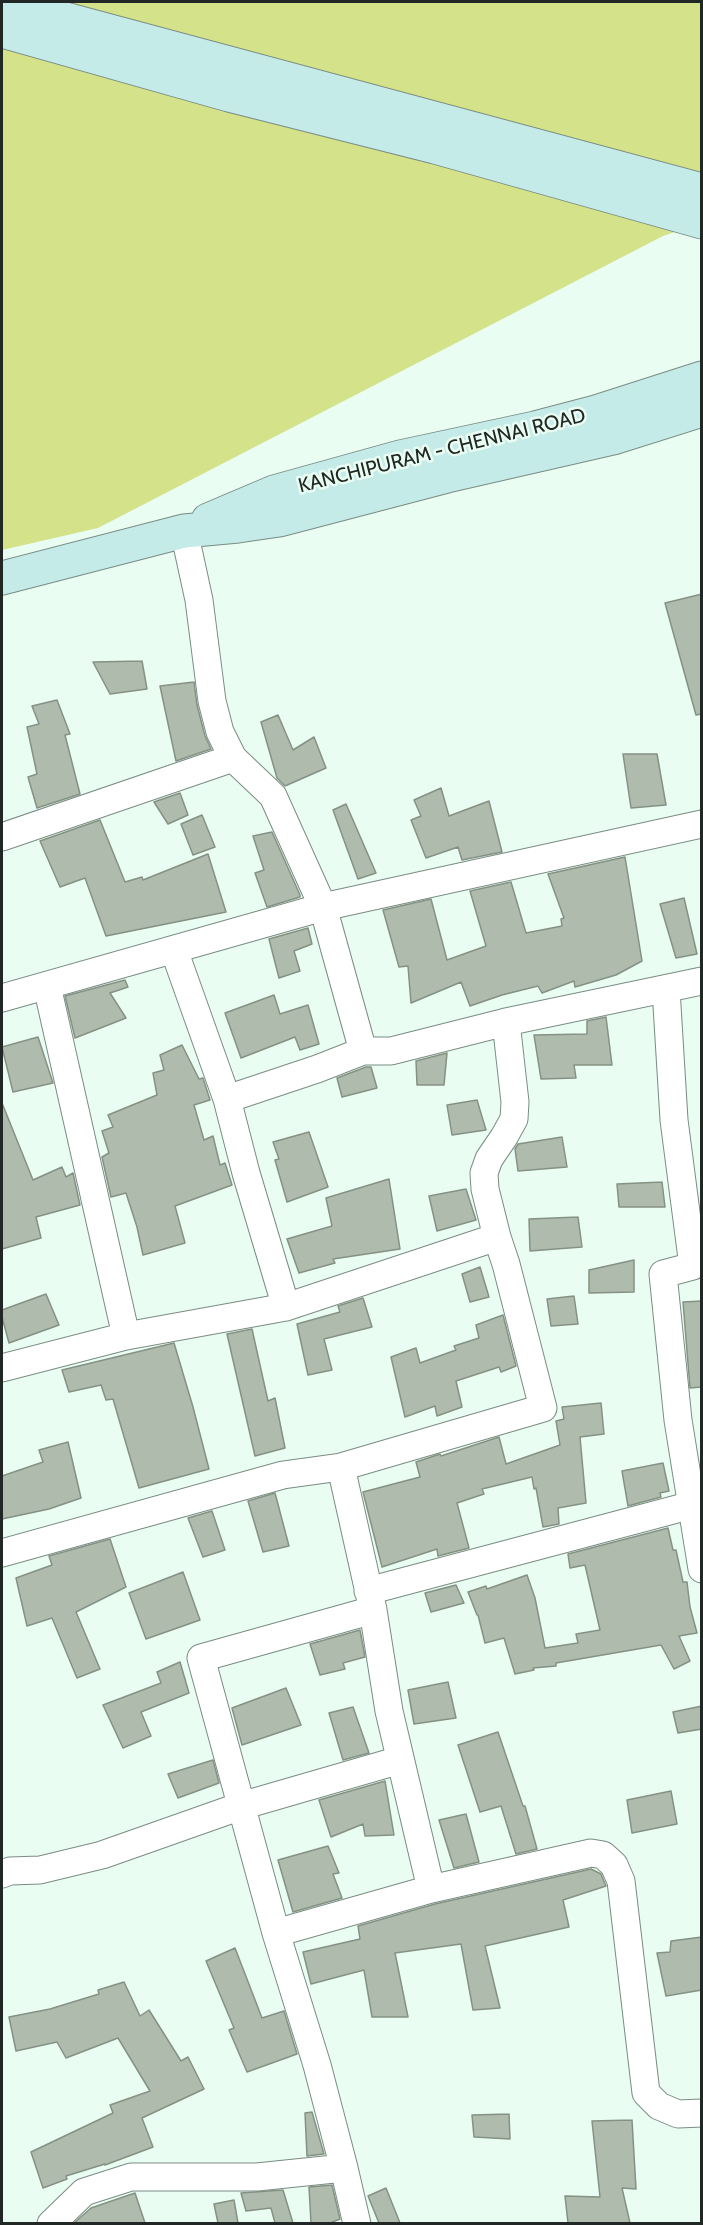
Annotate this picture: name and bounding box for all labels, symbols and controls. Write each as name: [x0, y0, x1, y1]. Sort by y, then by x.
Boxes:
street label: KANCHIPURAM - CHENNAI ROAD: [296, 404, 588, 498]

